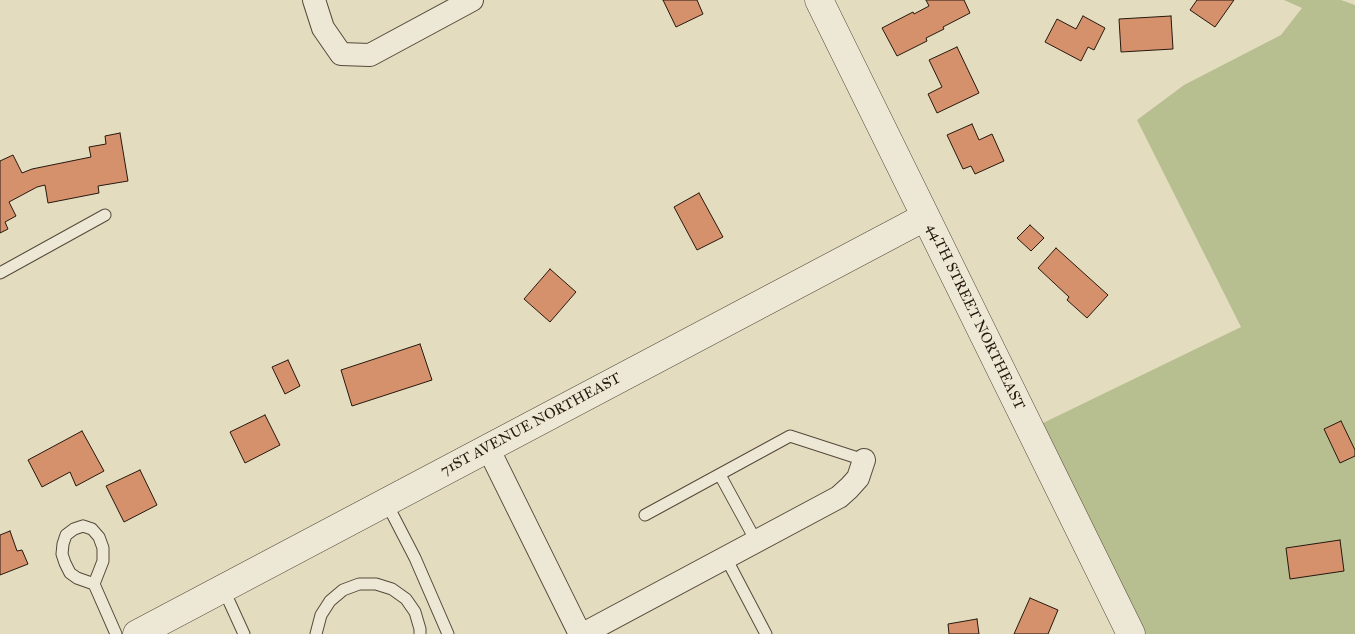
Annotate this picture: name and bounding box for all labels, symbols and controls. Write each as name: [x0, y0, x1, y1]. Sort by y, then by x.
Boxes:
street label: 44TH STREET NORTHEAST: [922, 221, 1028, 413]
street label: 71ST AVENUE NORTHEAST: [438, 370, 624, 480]

